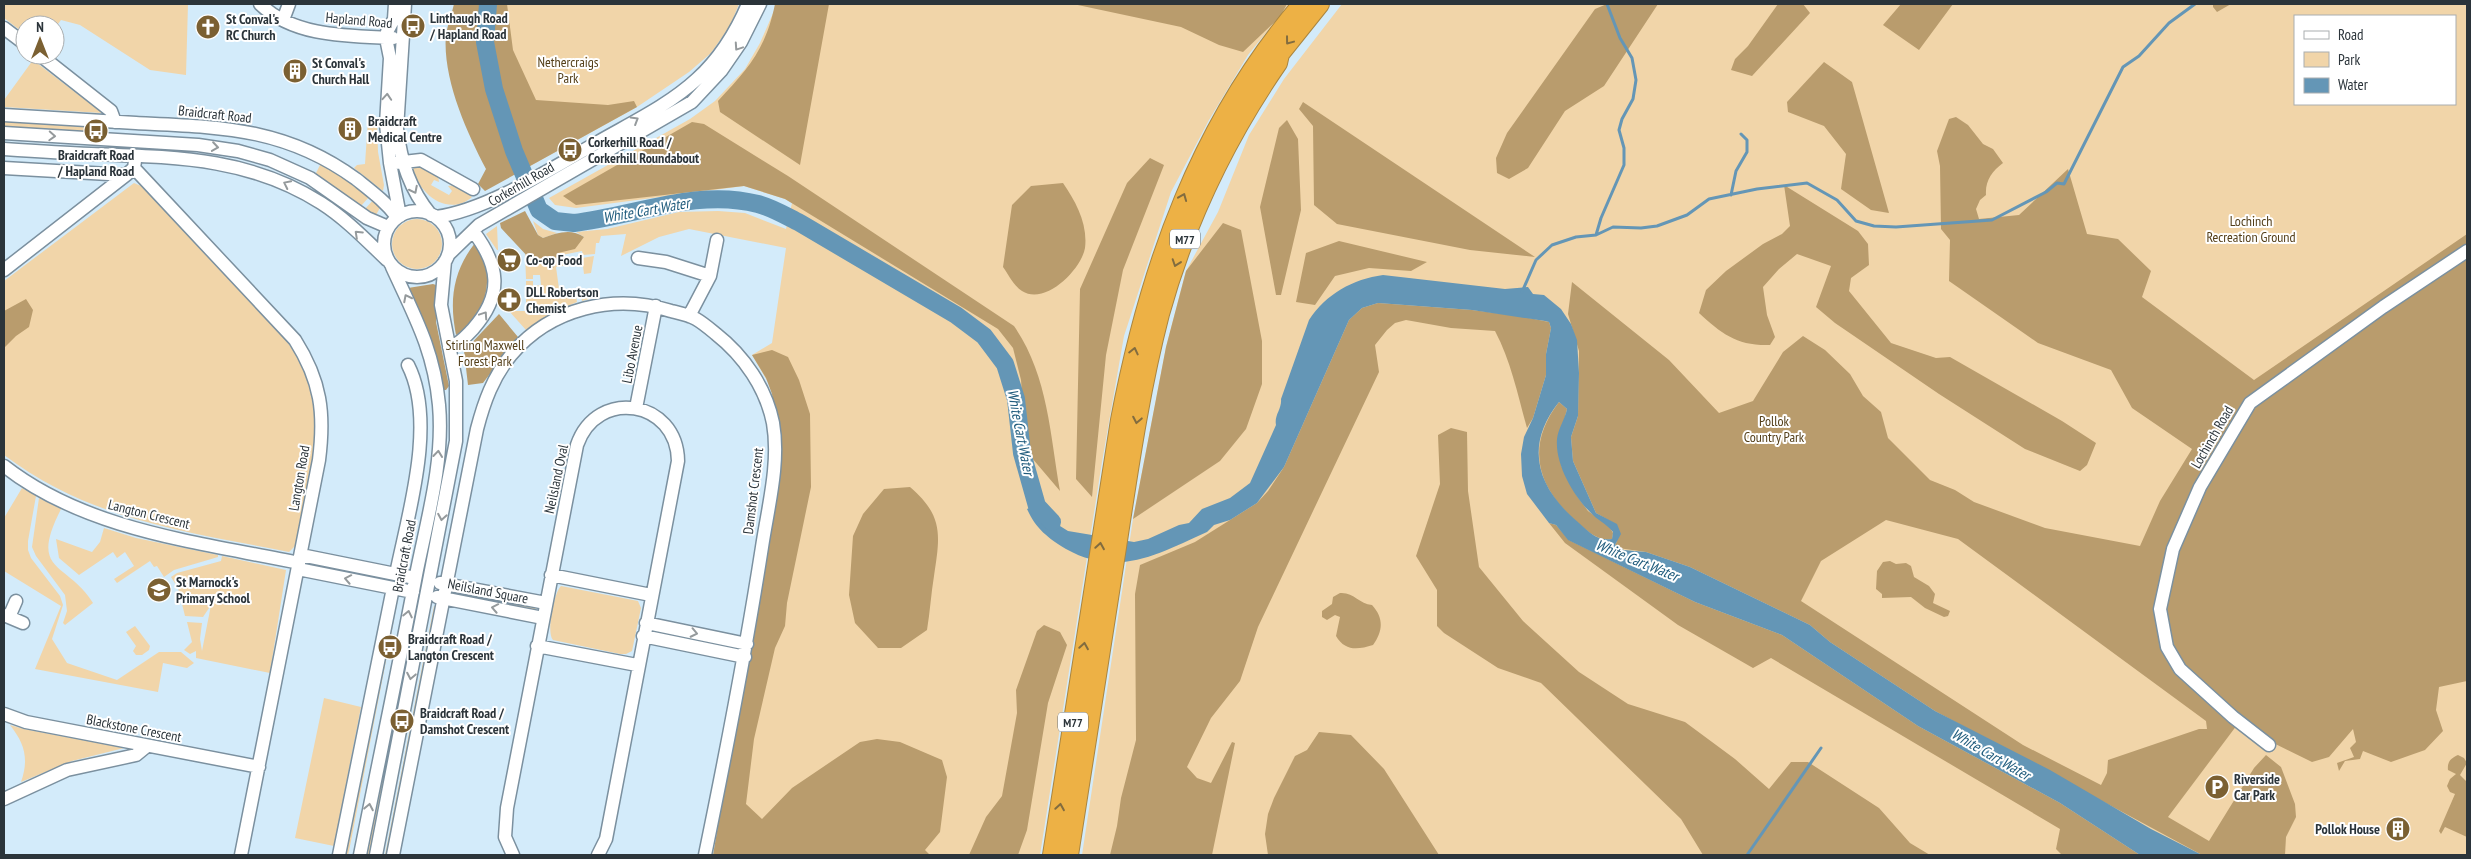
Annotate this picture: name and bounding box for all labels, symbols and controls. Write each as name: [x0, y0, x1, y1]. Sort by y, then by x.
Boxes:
street label: Hapland Road: [325, 8, 393, 32]
place label: Linthaugh Road / Hapland Road: [429, 9, 508, 43]
place label: St Conval's RC Church: [226, 10, 279, 44]
bus stop icon: Linthaugh Road / Hapland Road: [400, 13, 426, 39]
church icon: St Conval's RC Church: [195, 14, 221, 40]
north arrow: [15, 15, 65, 65]
legend: [2294, 15, 2456, 105]
text: N: [36, 18, 44, 36]
text: Road: [2338, 25, 2364, 44]
one-way arrow: [1286, 35, 1295, 45]
one-way arrow: [735, 41, 744, 51]
text: Park: [2338, 50, 2360, 69]
park label: Nethercraigs Park: [537, 53, 599, 87]
place label: St Conval's Church Hall: [312, 54, 370, 88]
building icon: St Conval's Church Hall: [282, 58, 308, 84]
text: Water: [2338, 75, 2369, 94]
one-way arrow: [381, 93, 392, 101]
street label: Braidcraft Road: [177, 101, 253, 127]
place label: Braidcraft Medical Centre: [368, 112, 442, 146]
building icon: Braidcraft Medical Centre: [337, 116, 363, 142]
one-way arrow: [629, 117, 638, 127]
bus stop icon: Braidcraft Road / Hapland Road: [83, 118, 109, 144]
one-way arrow: [49, 131, 57, 142]
place label: Corkerhill Road / Corkerhill Roundabout: [588, 133, 699, 167]
bus stop icon: Corkerhill Road / Corkerhill Roundabout: [557, 137, 583, 163]
one-way arrow: [211, 141, 219, 152]
place label: Braidcraft Road / Hapland Road: [57, 146, 134, 180]
street label: Corkerhill Road: [485, 158, 557, 210]
one-way arrow: [283, 180, 292, 190]
one-way arrow: [408, 184, 418, 193]
water label: White Cart Water: [601, 193, 693, 227]
one-way arrow: [1178, 193, 1188, 201]
park label: Lochinch Recreation Ground: [2206, 212, 2296, 246]
road number: M77: [1170, 230, 1200, 248]
one-way arrow: [355, 231, 364, 240]
supermarket icon: Co-op Food: [496, 247, 522, 273]
place label: Co-op Food: [526, 251, 582, 269]
one-way arrow: [1172, 258, 1182, 267]
place label: DLL Robertson Chemist: [526, 283, 598, 317]
pharmacy icon: DLL Robertson Chemist: [496, 287, 522, 313]
one-way arrow: [403, 294, 413, 303]
one-way arrow: [478, 311, 487, 321]
street label: Libo Avenue: [618, 323, 647, 385]
park label: Stirling Maxwell Forest Park: [446, 336, 525, 370]
one-way arrow: [1128, 347, 1139, 356]
water label: White Cart Water: [1003, 387, 1039, 479]
street label: Lochinch Road: [2187, 402, 2237, 472]
park label: Pollok Country Park: [1744, 412, 1805, 446]
one-way arrow: [1132, 416, 1142, 425]
street label: Neilsland Oval: [540, 442, 572, 515]
street label: Langton Road: [284, 444, 314, 512]
street label: Damshot Crescent: [739, 447, 767, 535]
one-way arrow: [432, 450, 443, 458]
street label: Langton Crescent: [106, 495, 192, 533]
one-way arrow: [437, 513, 448, 521]
street label: Braidcraft Road: [388, 518, 420, 594]
water label: White Cart Water: [1593, 535, 1683, 586]
one-way arrow: [1094, 541, 1104, 550]
place label: St Marnock's Primary School: [176, 573, 251, 607]
one-way arrow: [343, 574, 352, 585]
street label: Neilsland Square: [446, 574, 530, 608]
school or university icon: St Marnock's Primary School: [146, 577, 172, 603]
one-way arrow: [490, 603, 499, 614]
one-way arrow: [402, 609, 413, 618]
one-way arrow: [689, 627, 698, 637]
place label: Braidcraft Road / Langton Crescent: [408, 630, 494, 664]
bus stop icon: Braidcraft Road / Langton Crescent: [377, 634, 403, 660]
one-way arrow: [1079, 642, 1089, 651]
one-way arrow: [406, 672, 416, 681]
place label: Braidcraft Road / Damshot Crescent: [420, 704, 509, 738]
bus stop icon: Braidcraft Road / Damshot Crescent: [389, 708, 415, 734]
street label: Blackstone Crescent: [85, 710, 183, 746]
road number: M77: [1058, 712, 1088, 732]
water label: White Cart Water: [1948, 724, 2035, 785]
place label: Riverside Car Park: [2234, 770, 2280, 804]
parking icon: Riverside Car Park: [2204, 774, 2230, 800]
one-way arrow: [363, 803, 374, 812]
one-way arrow: [1054, 803, 1064, 811]
building icon: Pollok House: [2385, 816, 2411, 842]
place label: Pollok House: [2315, 820, 2380, 838]

